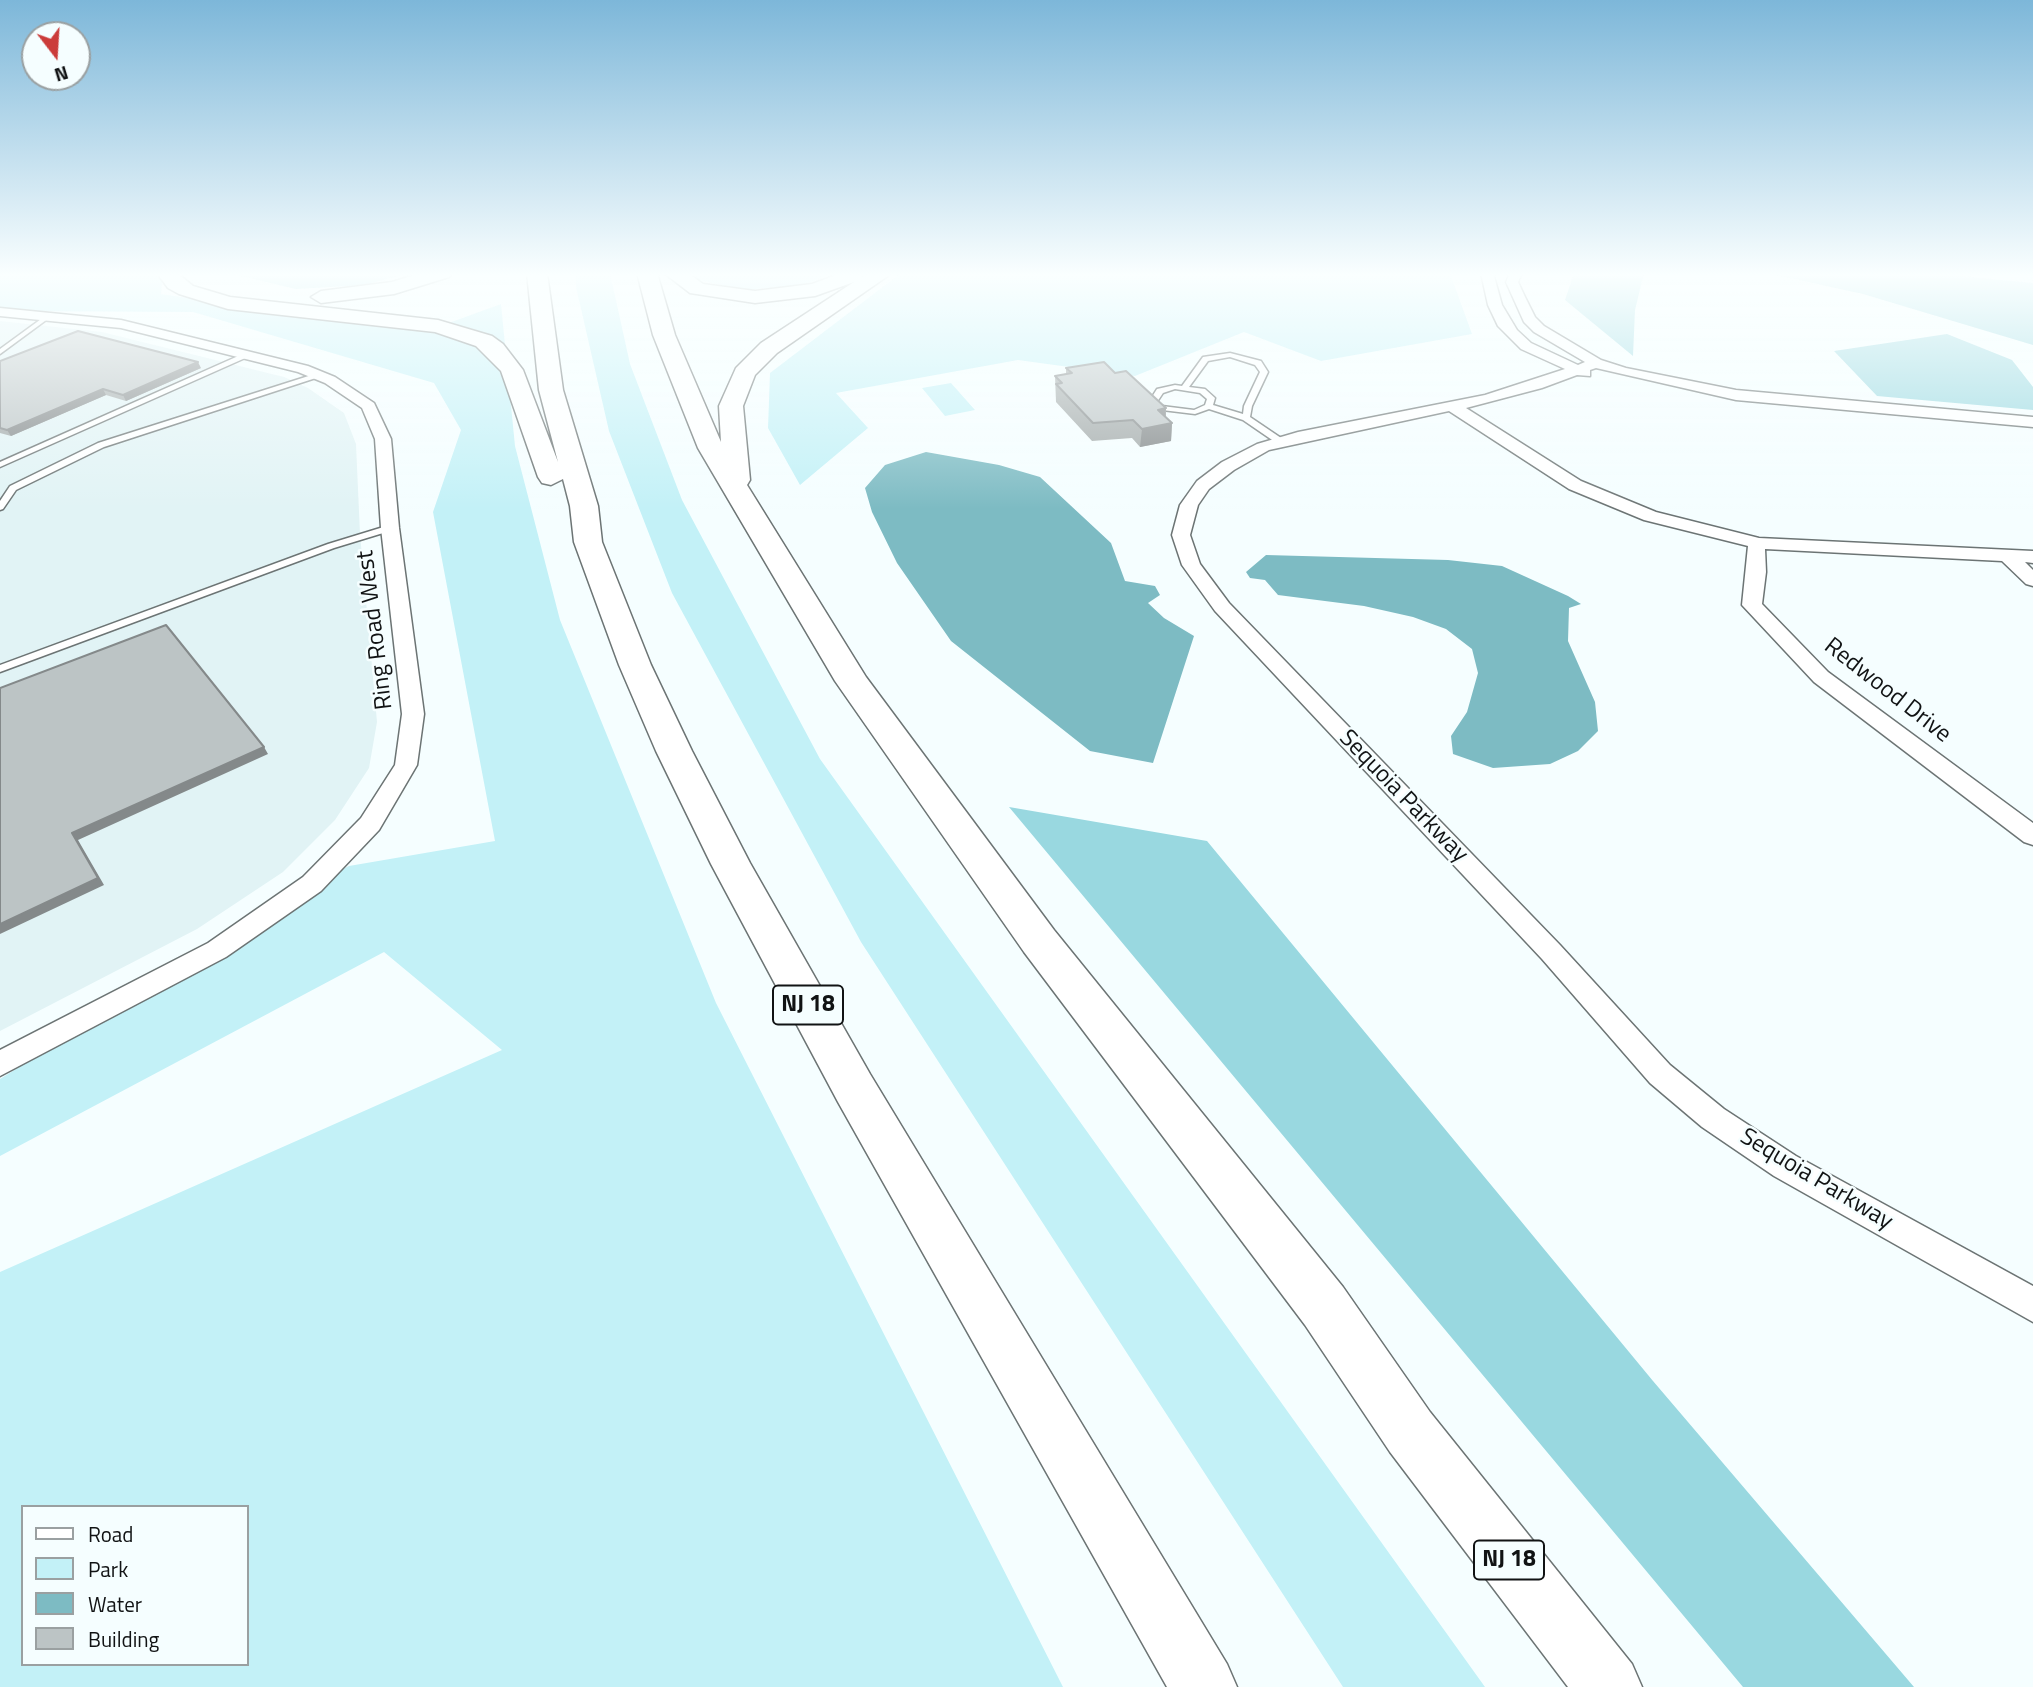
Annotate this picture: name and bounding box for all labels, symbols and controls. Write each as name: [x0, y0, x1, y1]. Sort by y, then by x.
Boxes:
north arrow: [21, 21, 91, 91]
text: N: [51, 59, 72, 90]
street label: Ring Road West: [352, 549, 400, 711]
street label: Redwood Drive: [1818, 632, 1956, 750]
street label: Sequoia Parkway: [1332, 725, 1474, 869]
road number: NJ 18: [773, 986, 843, 1024]
street label: Sequoia Parkway: [1734, 1123, 1898, 1237]
legend: [21, 1505, 248, 1666]
text: Road: [88, 1518, 133, 1550]
road number: NJ 18: [1474, 1540, 1544, 1580]
text: Park: [88, 1553, 128, 1585]
text: Water: [88, 1588, 142, 1620]
text: Building: [88, 1623, 159, 1655]

